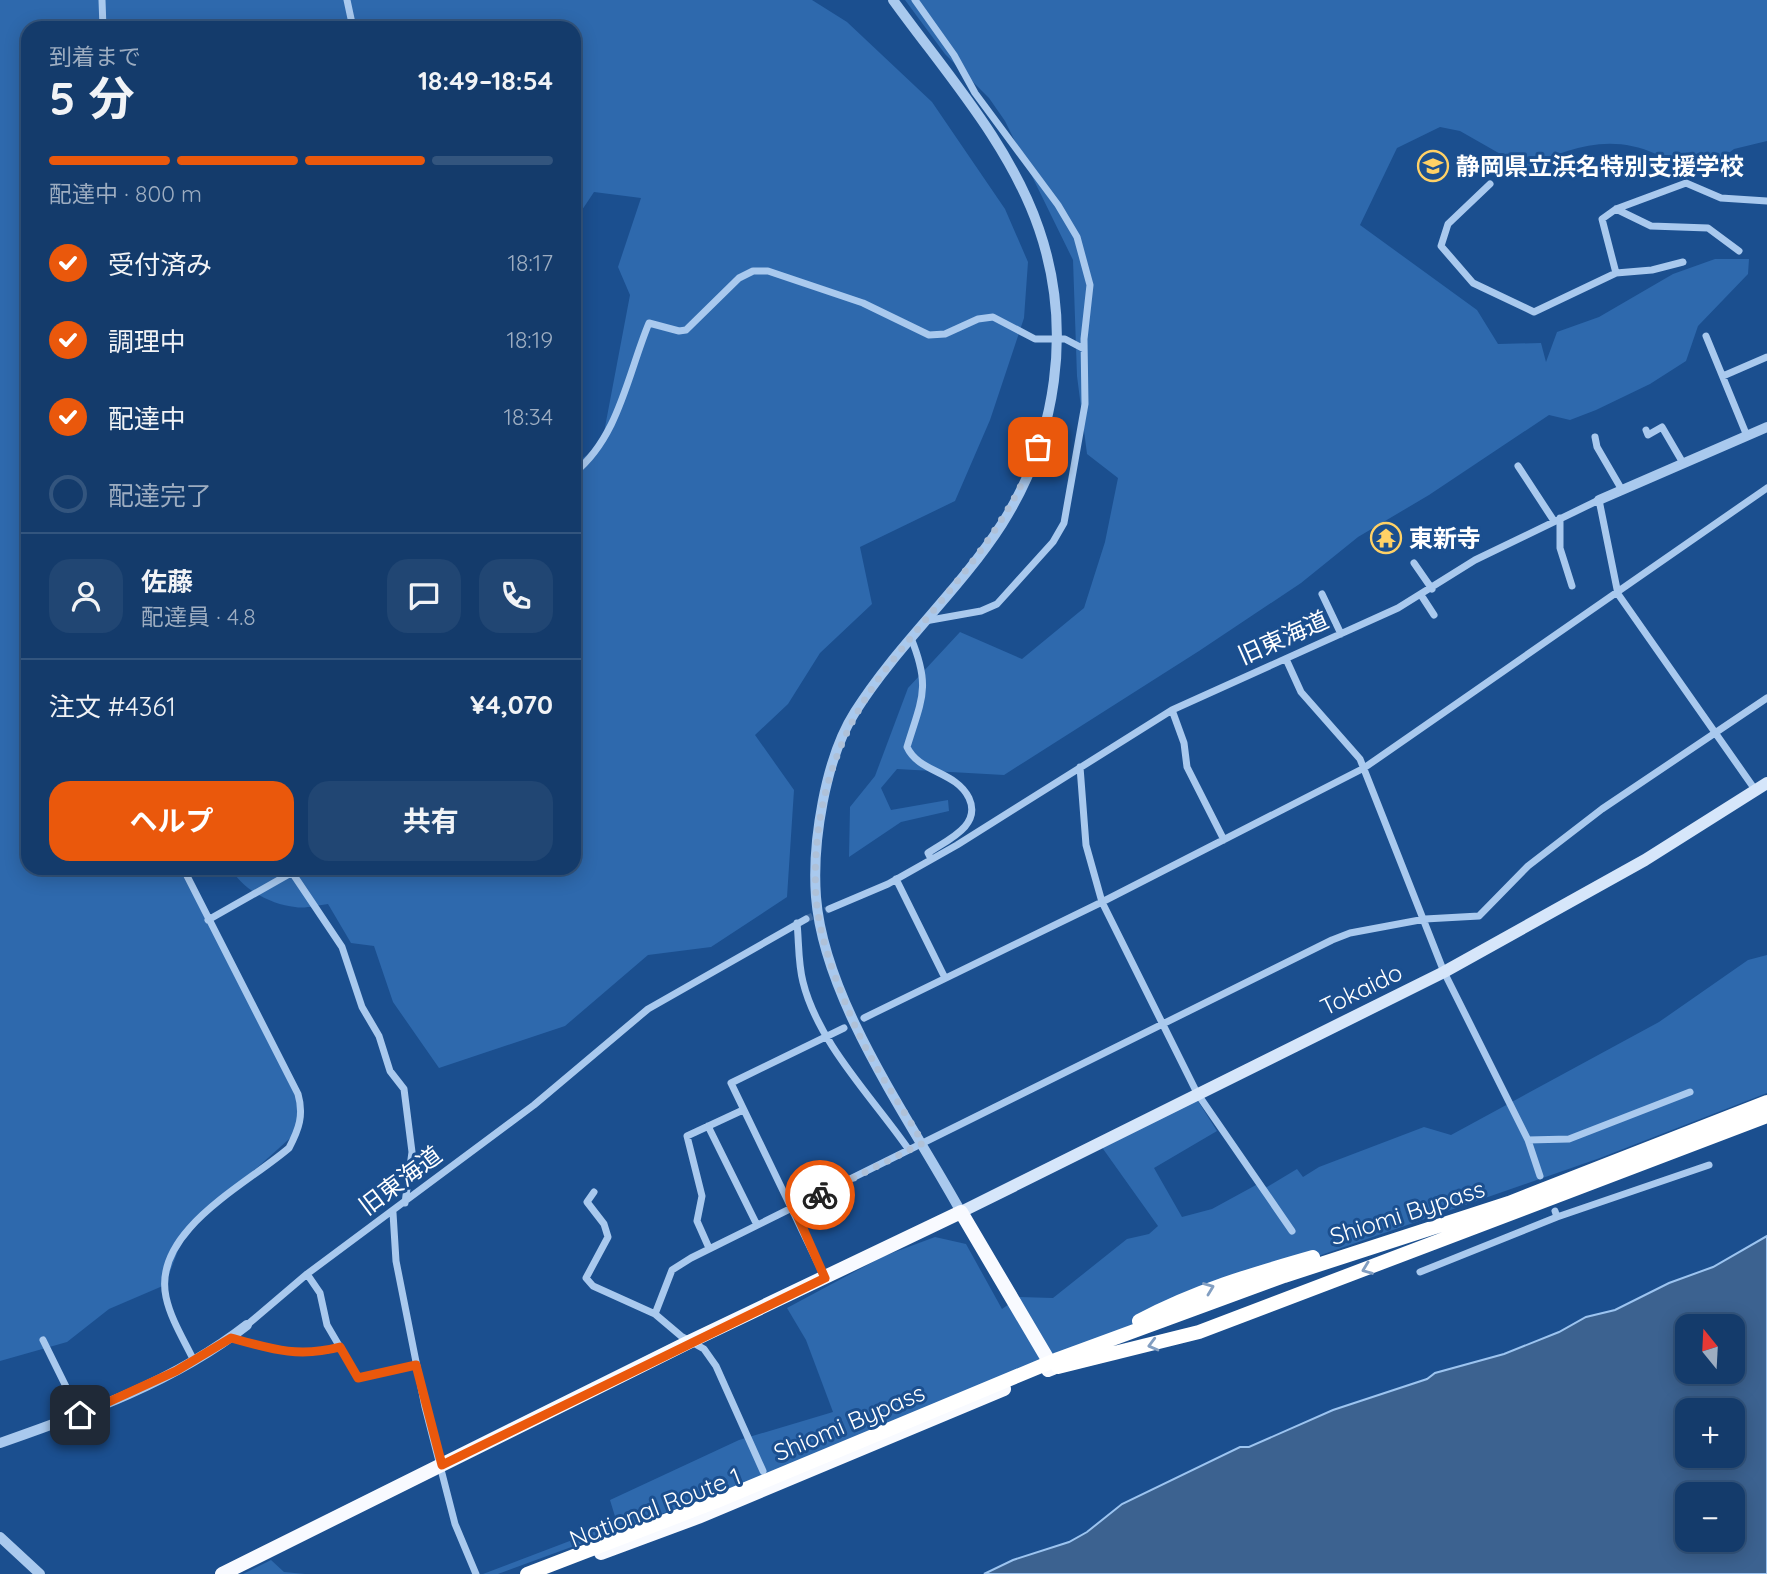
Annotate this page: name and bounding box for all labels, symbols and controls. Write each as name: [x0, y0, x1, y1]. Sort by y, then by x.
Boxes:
text: 到着まで: [49, 42, 141, 71]
text: 18:49–18:54: [418, 64, 553, 97]
text: 5 分: [49, 69, 134, 127]
school or university icon: 静岡県立浜名特別支援学校: [1416, 149, 1450, 183]
place label: 静岡県立浜名特別支援学校: [1456, 151, 1744, 181]
text: 配達中 · 800 m: [49, 179, 202, 208]
icon: check: [49, 244, 87, 282]
text: 受付済み: [108, 248, 212, 281]
text: 18:17: [507, 248, 553, 277]
icon: check: [49, 321, 87, 359]
text: 調理中: [108, 325, 186, 358]
text: 18:19: [506, 325, 553, 354]
icon: check: [49, 398, 87, 436]
text: 配達中: [108, 402, 186, 435]
text: 18:34: [504, 402, 553, 431]
pin: [1008, 417, 1068, 477]
icon: bag: [1019, 428, 1057, 466]
text: 配達完了: [108, 479, 212, 512]
temple icon: 東新寺: [1369, 521, 1403, 555]
place label: 東新寺: [1409, 523, 1481, 553]
button: person: [49, 559, 123, 633]
button: chat: [387, 559, 461, 633]
button: phone: [479, 559, 553, 633]
text: 佐藤: [141, 565, 193, 598]
text: 配達員 · 4.8: [141, 602, 256, 631]
street label: 旧東海道: [1233, 604, 1333, 670]
text: ¥4,070: [470, 688, 553, 721]
text: 注文 #4361: [49, 690, 176, 723]
button: ヘルプ: [49, 781, 294, 861]
button: 共有: [308, 781, 553, 861]
street label: Tokaido: [1315, 956, 1407, 1022]
street label: 旧東海道: [353, 1139, 447, 1221]
courier: [785, 1160, 855, 1230]
street label: Shiomi Bypass: [1326, 1173, 1488, 1251]
icon: bike: [801, 1176, 839, 1214]
one-way arrow: [1362, 1261, 1374, 1275]
one-way arrow: [1202, 1282, 1214, 1296]
north arrow: [1675, 1314, 1745, 1384]
map controls: [1675, 1314, 1745, 1552]
one-way arrow: [1147, 1337, 1159, 1351]
street label: Shiomi Bypass: [769, 1377, 929, 1467]
pin: [50, 1385, 110, 1445]
icon: home: [61, 1396, 99, 1434]
button: +: [1675, 1398, 1745, 1468]
street label: National Route 1: [565, 1460, 745, 1554]
button: −: [1675, 1482, 1745, 1552]

